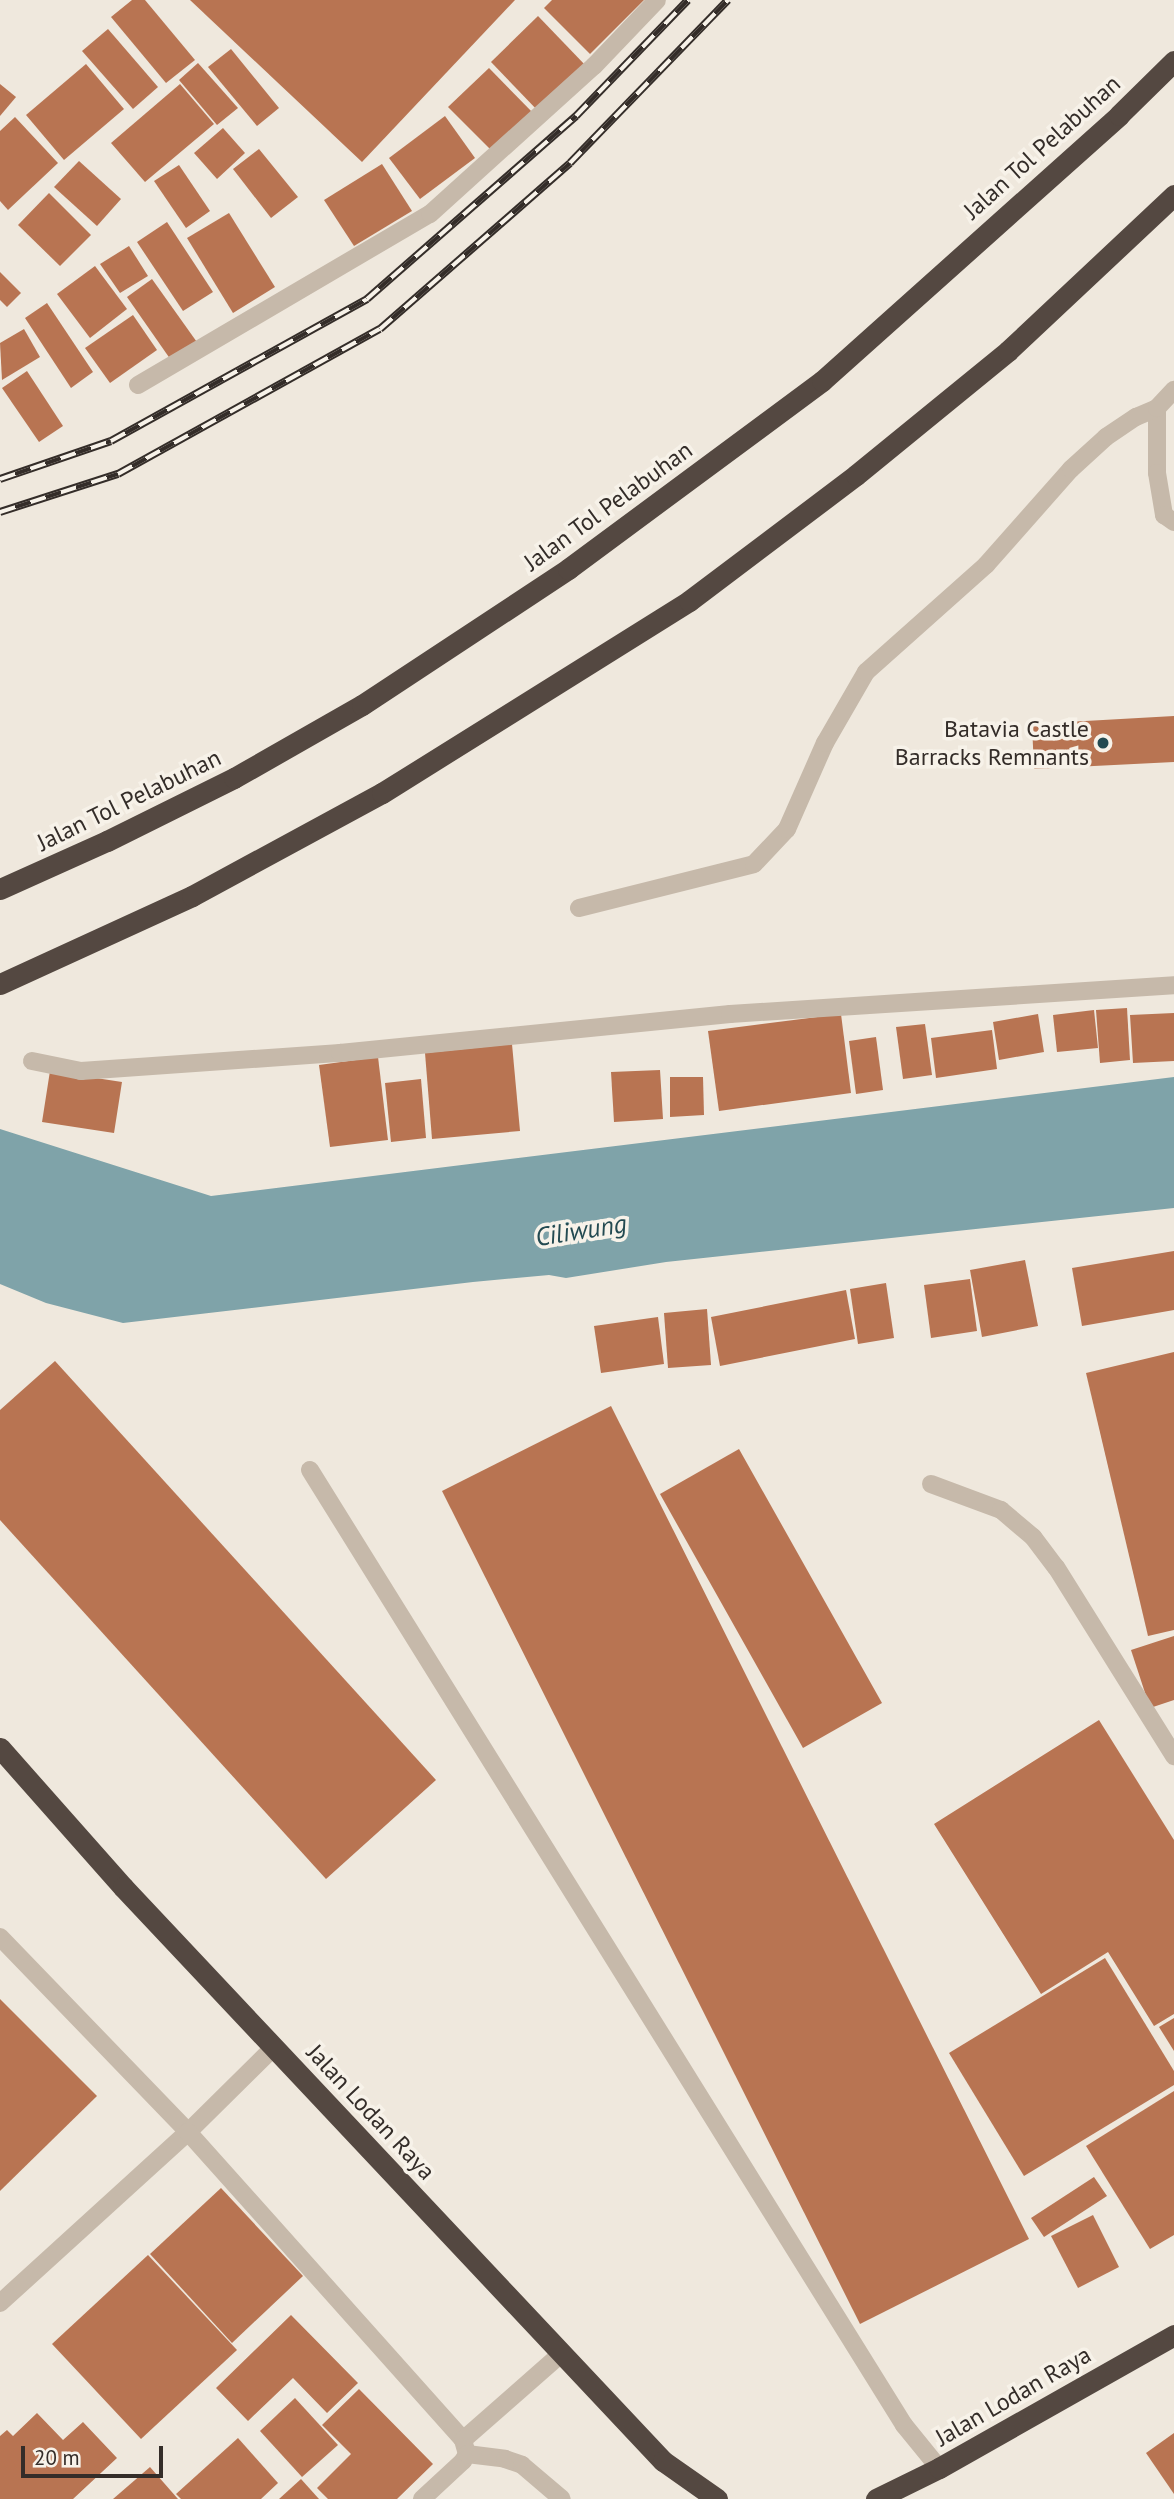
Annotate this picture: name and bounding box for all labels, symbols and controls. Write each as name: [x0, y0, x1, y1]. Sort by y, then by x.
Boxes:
street label: Jalan Tol Pelabuhan: [957, 69, 1127, 225]
street label: Jalan Tol Pelabuhan: [518, 435, 698, 577]
place label: Batavia Castle Barracks Remnants: [895, 715, 1089, 771]
marker: Batavia Castle Barracks Remnants: [1095, 735, 1111, 751]
street label: Jalan Tol Pelabuhan: [32, 743, 226, 857]
water label: Ciliwung: [533, 1207, 629, 1253]
street label: Jalan Lodan Raya: [301, 2038, 441, 2186]
street label: Jalan Lodan Raya: [930, 2340, 1096, 2452]
scale bar: [24, 2432, 166, 2476]
text: 20 m: [34, 2444, 80, 2471]

